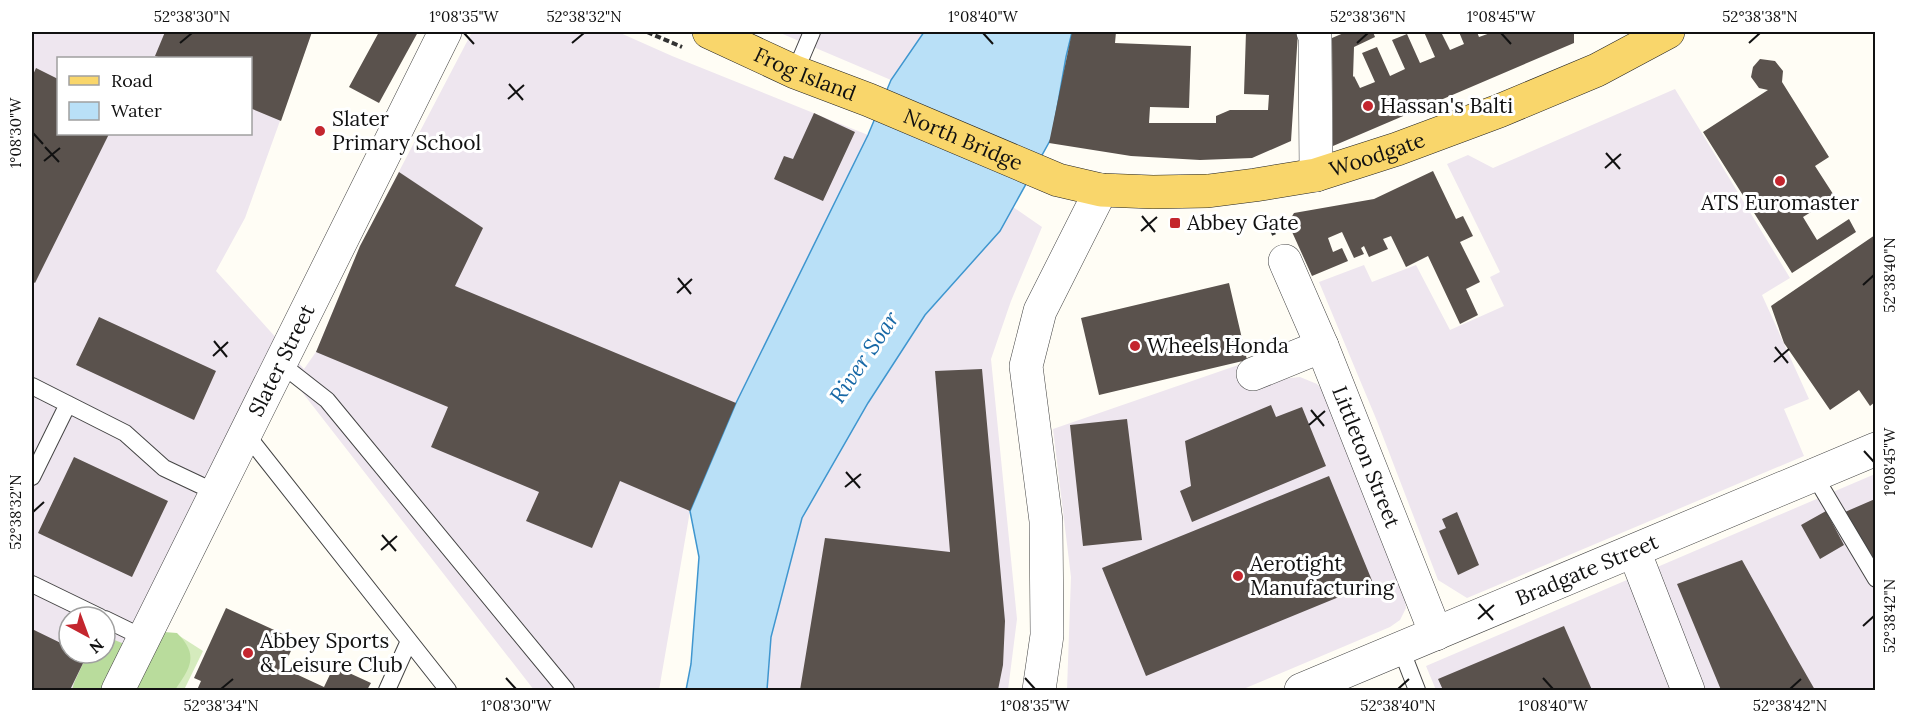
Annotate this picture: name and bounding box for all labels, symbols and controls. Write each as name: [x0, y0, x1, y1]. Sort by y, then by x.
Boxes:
text: 52°38'30"N: [154, 7, 230, 26]
text: 1°08'35"W: [429, 7, 500, 26]
text: 52°38'32"N: [546, 7, 622, 26]
text: 1°08'40"W: [948, 7, 1019, 26]
text: 52°38'36"N: [1330, 7, 1406, 26]
text: 1°08'45"W: [1467, 7, 1536, 26]
text: 52°38'38"N: [1722, 7, 1798, 26]
street label: Frog Island: [750, 41, 860, 107]
legend: [57, 57, 252, 135]
text: Road: [111, 69, 153, 92]
place label: Hassan's Balti: [1380, 92, 1513, 119]
text: 1°08'30"W: [6, 97, 25, 168]
text: Water: [111, 99, 162, 122]
marker: Hassan's Balti: [1361, 99, 1375, 113]
street label: North Bridge: [899, 102, 1027, 176]
place label: Slater Primary School: [332, 105, 481, 156]
marker: Slater Primary School: [313, 124, 327, 138]
street label: Woodgate: [1326, 126, 1429, 183]
marker: ATS Euromaster: [1773, 174, 1787, 188]
place label: ATS Euromaster: [1700, 189, 1859, 216]
place label: Abbey Gate: [1186, 209, 1299, 236]
marker: Abbey Gate: [1168, 216, 1182, 230]
text: 52°38'40"N: [1880, 237, 1899, 313]
street label: Slater Street: [242, 299, 321, 421]
water label: River Soar: [823, 305, 905, 408]
place label: Wheels Honda: [1147, 332, 1289, 359]
marker: Wheels Honda: [1128, 339, 1142, 353]
street label: Littleton Street: [1326, 382, 1407, 532]
text: 1°08'45"W: [1880, 427, 1899, 496]
text: 52°38'32"N: [6, 474, 25, 550]
street label: Bradgate Street: [1511, 527, 1663, 612]
place label: Aerotight Manufacturing: [1249, 550, 1395, 601]
marker: Aerotight Manufacturing: [1231, 569, 1245, 583]
text: 52°38'42"N: [1880, 579, 1899, 653]
north arrow: [57, 605, 117, 665]
place label: Abbey Sports & Leisure Club: [259, 627, 403, 678]
text: N: [86, 635, 108, 658]
marker: Abbey Sports & Leisure Club: [241, 646, 255, 660]
text: 52°38'34"N: [183, 696, 259, 715]
text: 1°08'30"W: [481, 696, 552, 715]
text: 1°08'35"W: [1000, 696, 1071, 715]
text: 52°38'40"N: [1360, 696, 1436, 715]
text: 1°08'40"W: [1518, 696, 1589, 715]
text: 52°38'42"N: [1753, 696, 1827, 715]

